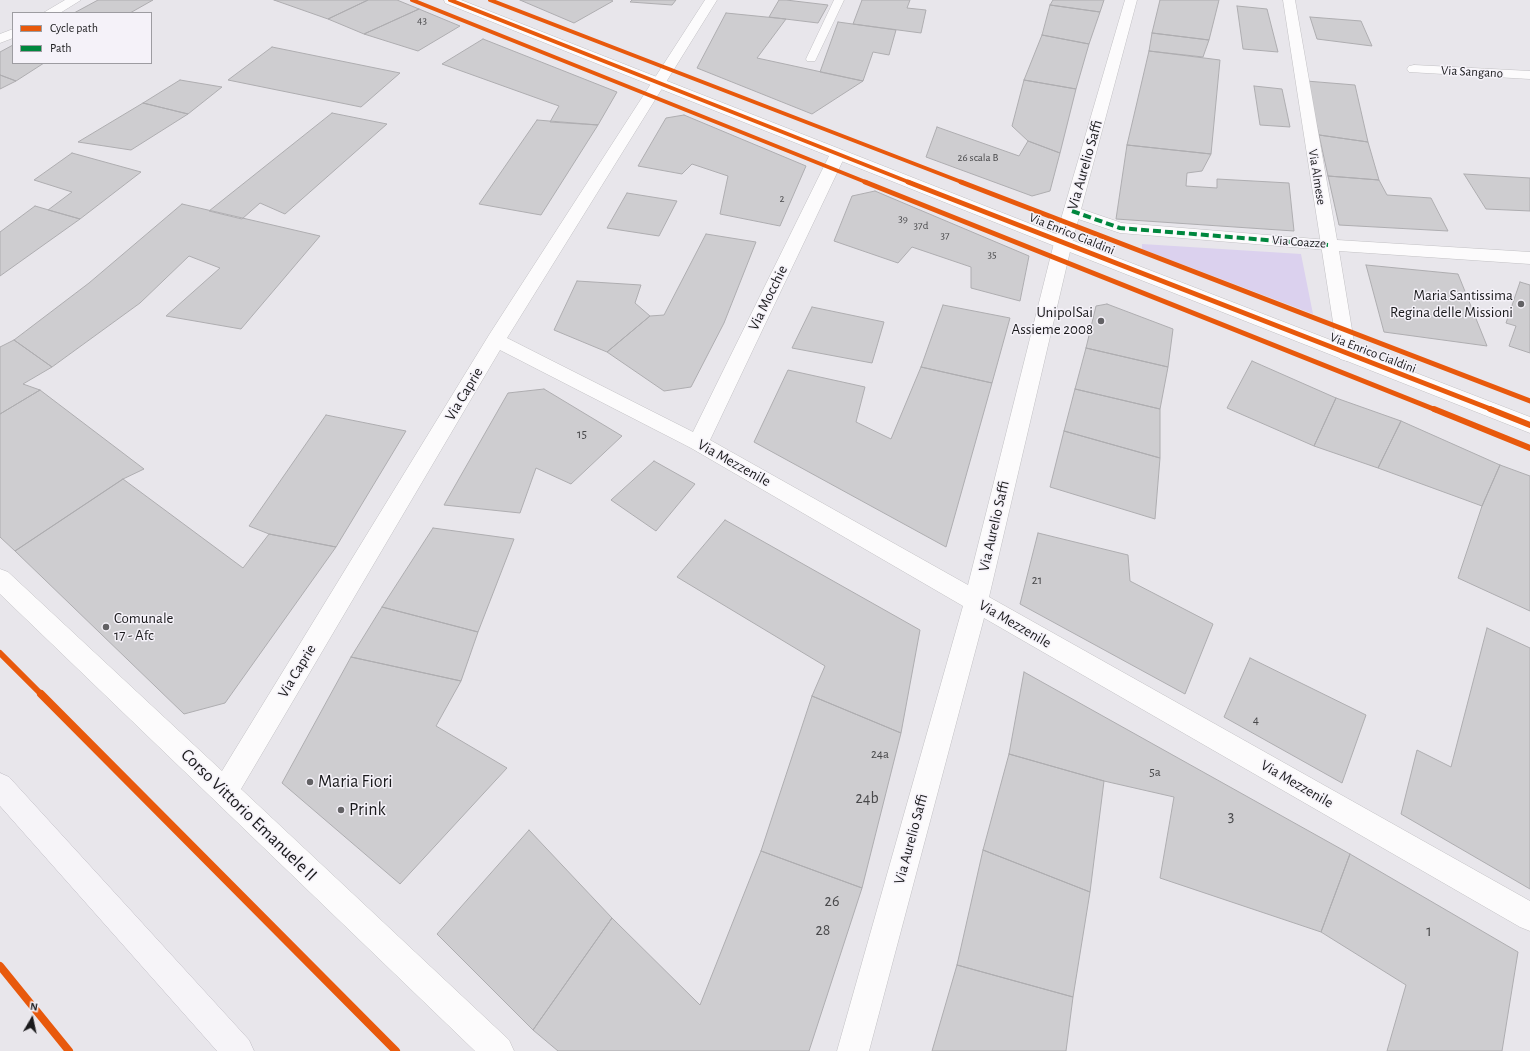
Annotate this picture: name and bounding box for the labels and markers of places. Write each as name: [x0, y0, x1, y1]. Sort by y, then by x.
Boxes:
place label: Maria Santissima Regina delle Missioni: [1390, 286, 1513, 321]
marker: Maria Santissima Regina delle Missioni: [1516, 299, 1526, 309]
place label: UnipolSai Assieme 2008: [1012, 303, 1093, 338]
marker: UnipolSai Assieme 2008: [1096, 316, 1106, 326]
place label: Comunale 17 - Afc: [114, 609, 174, 644]
marker: Comunale 17 - Afc: [101, 622, 111, 632]
place label: Maria Fiori: [318, 771, 393, 793]
marker: Maria Fiori: [305, 777, 315, 787]
place label: Prink: [349, 799, 386, 821]
marker: Prink: [336, 805, 346, 815]

